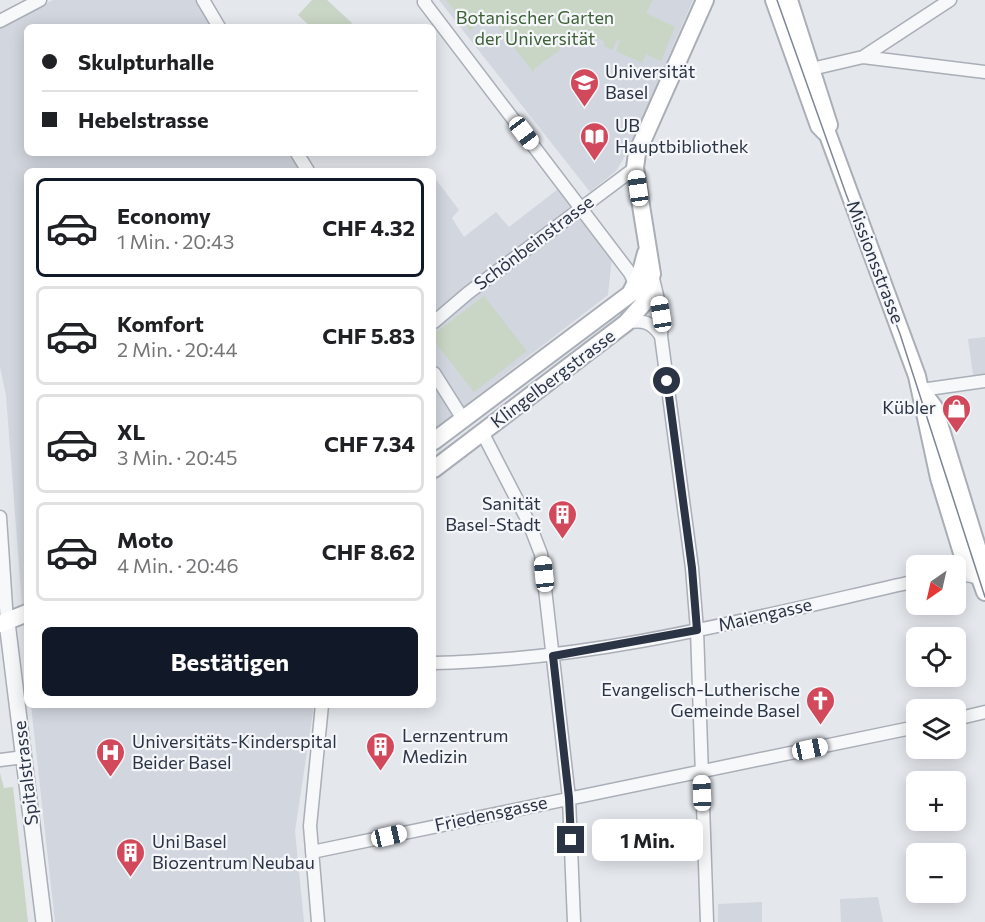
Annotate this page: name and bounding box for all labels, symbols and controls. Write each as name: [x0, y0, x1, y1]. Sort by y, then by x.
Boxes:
park label: Botanischer Garten der Universität: [456, 6, 614, 49]
text: Skulpturhalle: [78, 48, 214, 75]
place label: Universität Basel: [605, 60, 695, 103]
school or university icon: Universität Basel: [568, 66, 600, 108]
text: Hebelstrasse: [78, 106, 209, 133]
car: [506, 113, 542, 153]
place label: UB Hauptbibliothek: [615, 114, 749, 157]
library icon: UB Hauptbibliothek: [578, 120, 610, 162]
car: [627, 169, 649, 207]
street label: Schönbeinstrasse: [469, 190, 597, 294]
street label: Missionsstrasse: [842, 197, 909, 326]
icon: car: [45, 201, 99, 255]
text: Economy: [117, 202, 211, 229]
text: CHF 4.32: [322, 214, 415, 241]
text: 1 Min. · 20:43: [117, 229, 234, 253]
car: [649, 295, 673, 333]
icon: car: [45, 309, 99, 363]
text: Komfort: [117, 310, 204, 337]
text: CHF 5.83: [322, 322, 415, 349]
street label: Klingelbergstrasse: [486, 324, 619, 432]
text: 2 Min. · 20:44: [117, 337, 238, 361]
route start: [653, 367, 680, 394]
shop icon: Kübler: [941, 392, 973, 434]
place label: Kübler: [882, 396, 936, 418]
icon: car: [45, 417, 99, 471]
text: XL: [117, 418, 145, 445]
text: CHF 7.34: [324, 430, 415, 457]
text: 3 Min. · 20:45: [117, 445, 237, 469]
place label: Sanität Basel-Stadt: [445, 492, 541, 535]
building icon: Sanität Basel-Stadt: [546, 498, 578, 540]
icon: car: [45, 525, 99, 579]
text: Moto: [117, 526, 173, 553]
text: CHF 8.62: [322, 538, 415, 565]
text: 4 Min. · 20:46: [117, 553, 239, 577]
car: [533, 555, 555, 593]
north arrow: [906, 555, 966, 615]
map controls: [906, 555, 966, 903]
street label: Maiengasse: [716, 593, 814, 636]
button: Bestätigen: [42, 627, 418, 696]
button: locate: [906, 627, 966, 687]
place label: Evangelisch-Lutherische Gemeinde Basel: [601, 678, 800, 721]
church icon: Evangelisch-Lutherische Gemeinde Basel: [805, 684, 837, 726]
button: layers: [906, 699, 966, 759]
street label: Spitalstrasse: [8, 720, 42, 827]
place label: Lernzentrum Medizin: [402, 724, 508, 767]
place label: Universitäts-Kinderspital Beider Basel: [132, 730, 337, 773]
building icon: Lernzentrum Medizin: [365, 730, 397, 772]
hospital icon: Universitäts-Kinderspital Beider Basel: [95, 736, 127, 778]
car: [791, 736, 829, 762]
button: +: [906, 771, 966, 831]
car: [692, 775, 712, 811]
street label: Friedensgasse: [432, 790, 549, 836]
callout: 1 Min.: [592, 819, 703, 861]
car: [369, 823, 409, 849]
route end: [557, 826, 584, 853]
text: 1 Min.: [620, 828, 675, 852]
place label: Uni Basel Biozentrum Neubau: [152, 830, 315, 873]
building icon: Uni Basel Biozentrum Neubau: [115, 836, 147, 878]
button: −: [906, 843, 966, 903]

